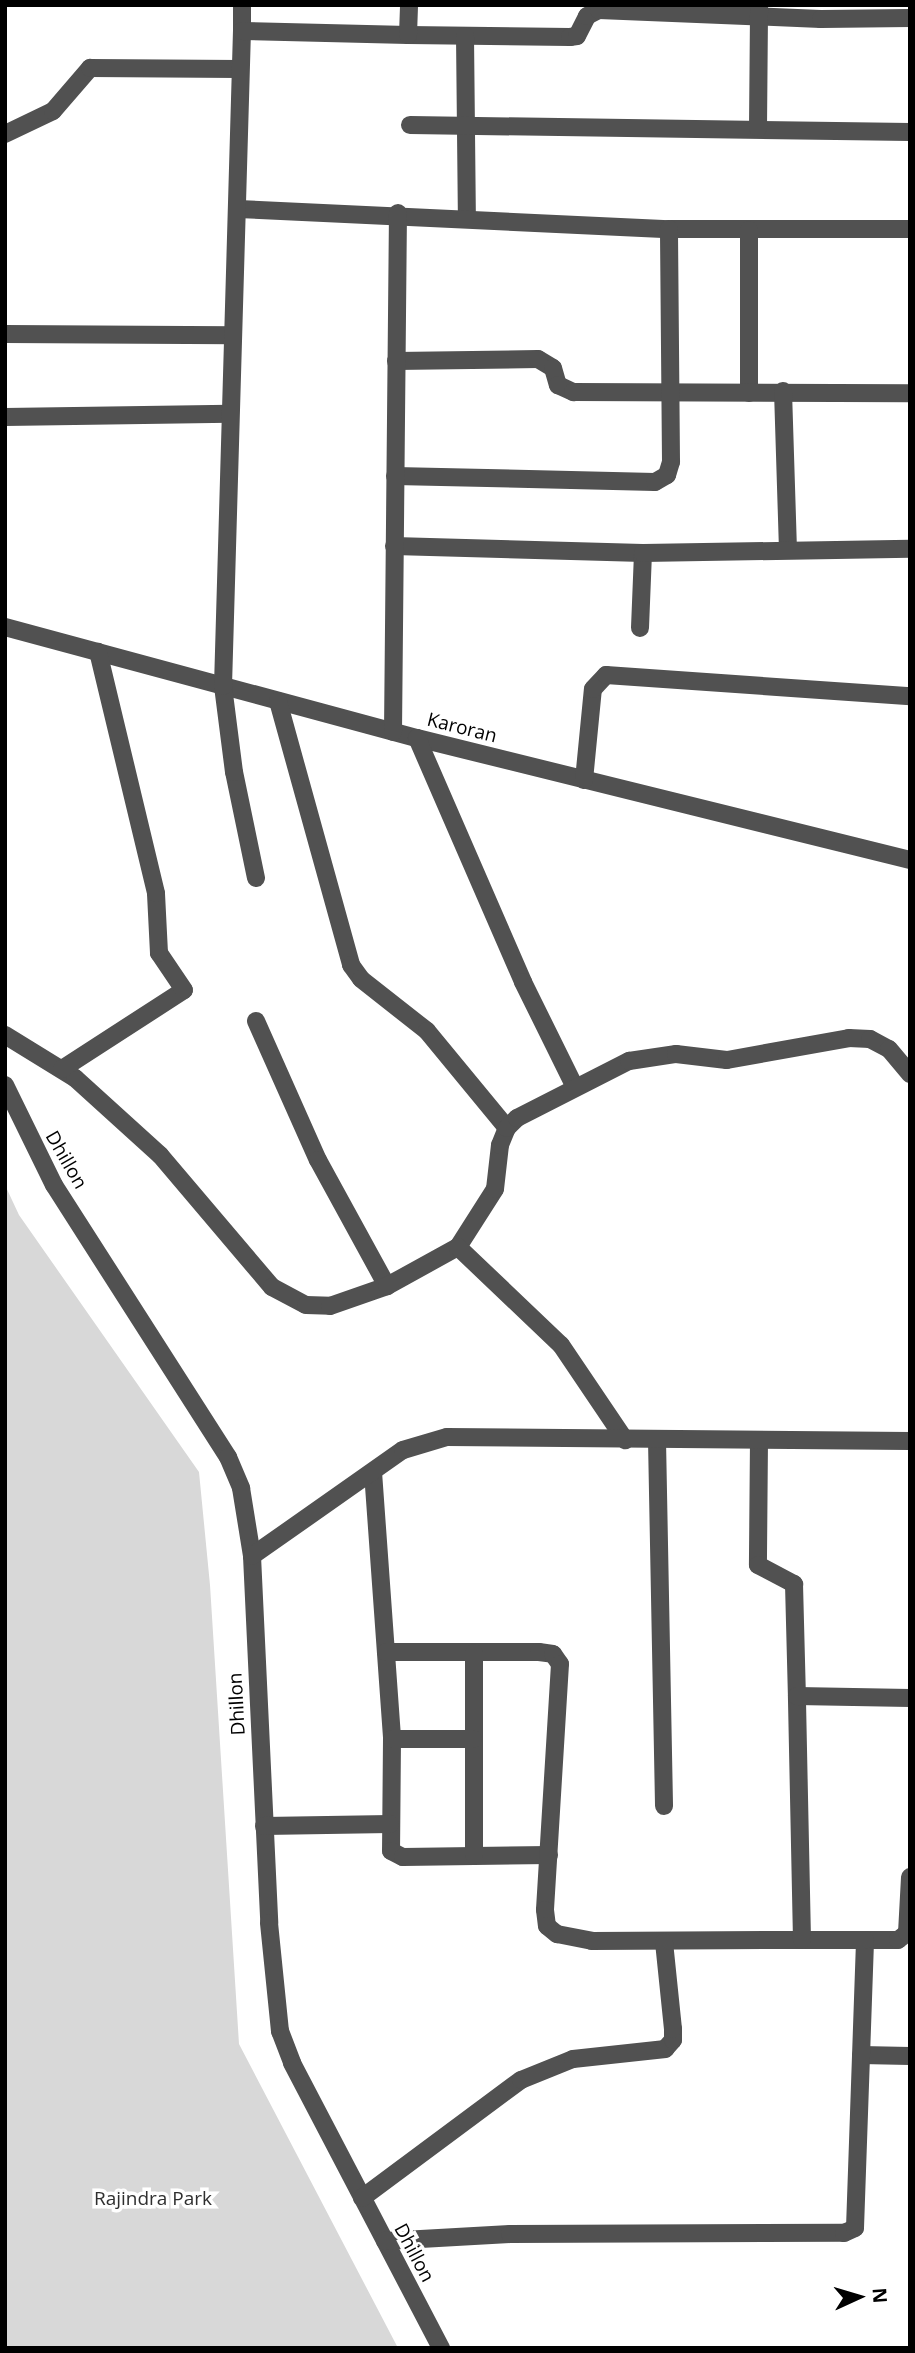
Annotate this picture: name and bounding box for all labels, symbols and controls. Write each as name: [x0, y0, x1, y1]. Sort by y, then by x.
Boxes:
street label: Karoran: [425, 708, 499, 748]
street label: Dhillon: [40, 1127, 92, 1193]
street label: Dhillon: [224, 1672, 250, 1736]
park label: Rajindra Park: [94, 2188, 212, 2210]
street label: Dhillon: [389, 2220, 439, 2286]
north arrow: [824, 2262, 894, 2332]
text: N: [866, 2287, 893, 2304]

